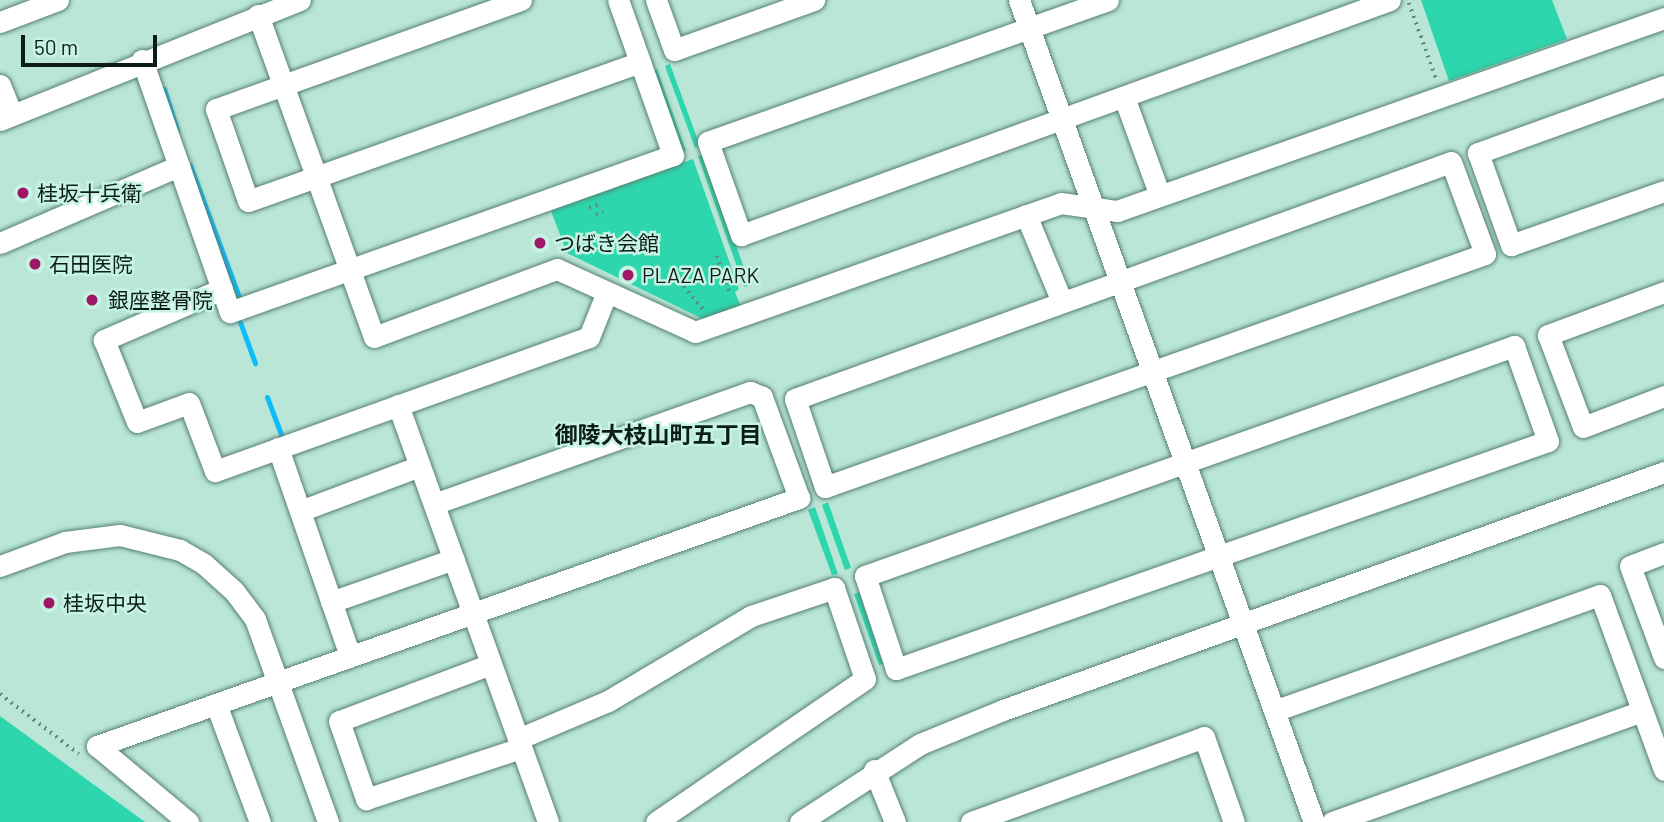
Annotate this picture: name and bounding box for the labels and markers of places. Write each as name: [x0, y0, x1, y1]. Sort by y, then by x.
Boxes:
place label: 桂坂十兵衛: [37, 180, 142, 206]
marker: 桂坂十兵衛: [15, 185, 31, 201]
place label: つばき会館: [554, 230, 659, 256]
marker: つばき会館: [532, 235, 548, 251]
place label: 石田医院: [49, 251, 133, 277]
marker: 石田医院: [27, 256, 43, 272]
place label: PLAZA PARK: [642, 262, 759, 288]
marker: PLAZA PARK: [620, 267, 636, 283]
place label: 銀座整骨院: [108, 287, 213, 313]
marker: 銀座整骨院: [82, 290, 102, 310]
place label: 桂坂中央: [63, 590, 147, 616]
marker: 桂坂中央: [41, 595, 57, 611]

